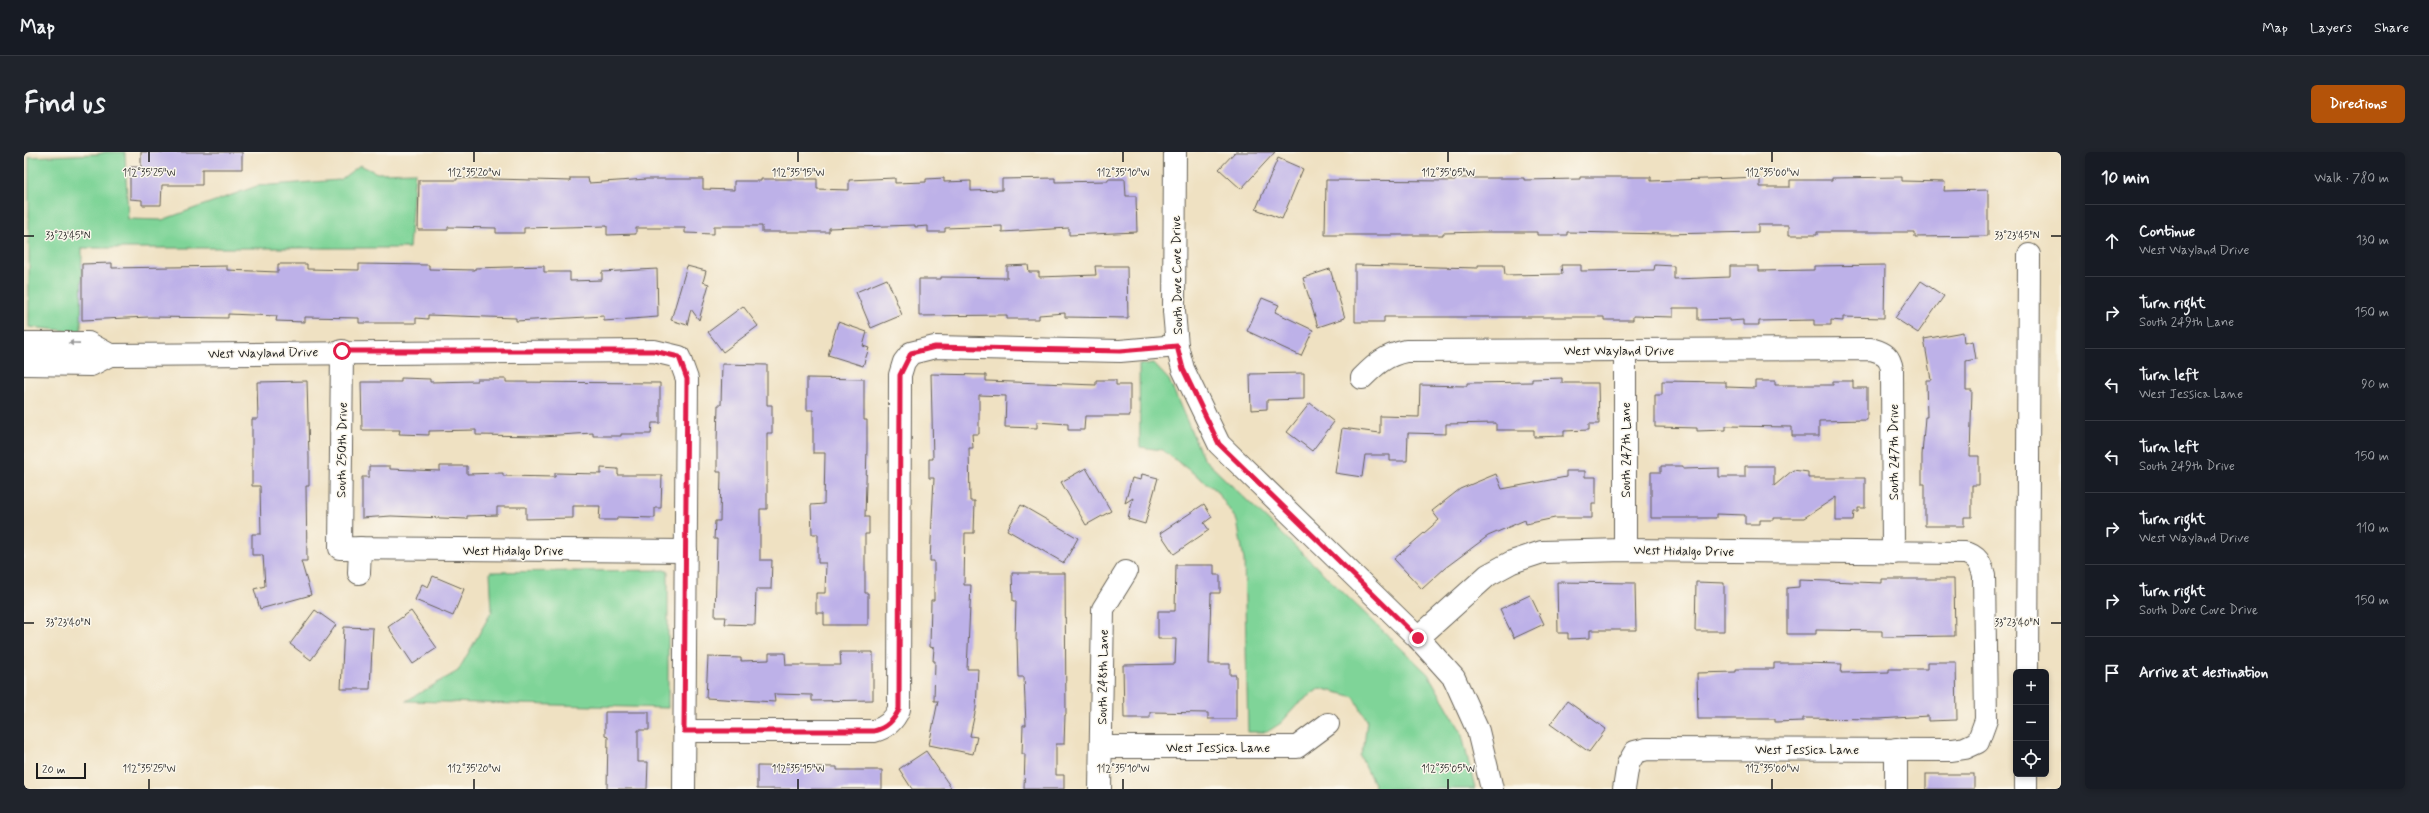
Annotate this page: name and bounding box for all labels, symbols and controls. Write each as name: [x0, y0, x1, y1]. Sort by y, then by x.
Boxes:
text: Map: [20, 15, 55, 40]
text: Map: [2262, 19, 2288, 37]
text: Layers: [2310, 19, 2352, 37]
text: Share: [2374, 19, 2409, 37]
button: Directions: [2311, 85, 2405, 123]
text: Find us: [24, 86, 105, 123]
text: 112°35'25"W: [122, 166, 176, 180]
text: 112°35'20"W: [447, 166, 501, 180]
text: 112°35'15"W: [772, 166, 824, 180]
text: 112°35'10"W: [1097, 166, 1149, 180]
text: 112°35'05"W: [1421, 166, 1475, 180]
text: 112°35'00"W: [1745, 166, 1799, 180]
text: 10 min: [2101, 167, 2150, 189]
text: Walk · 780 m: [2314, 170, 2389, 187]
street label: South Dove Cove Drive: [1168, 215, 1187, 335]
text: Continue: [2139, 222, 2195, 242]
text: 33°23'45"N: [46, 229, 91, 243]
text: 33°23'45"N: [1995, 229, 2040, 243]
icon: ahead: [2101, 230, 2123, 252]
text: 130 m: [2356, 232, 2389, 249]
text: West Wayland Drive: [2139, 242, 2249, 259]
text: Turn right: [2139, 294, 2206, 314]
icon: right: [2101, 302, 2123, 324]
text: 150 m: [2355, 304, 2389, 321]
text: South 249th Lane: [2139, 314, 2234, 331]
one-way arrow: [67, 340, 80, 346]
route start: [333, 342, 351, 360]
street label: West Wayland Drive: [1564, 343, 1674, 360]
street label: West Wayland Drive: [208, 344, 319, 363]
text: Turn left: [2139, 366, 2199, 386]
icon: left: [2101, 374, 2123, 396]
text: 90 m: [2361, 376, 2389, 393]
text: West Jessica Lane: [2139, 386, 2243, 403]
street label: South 250th Drive: [333, 402, 352, 498]
street label: South 247th Lane: [1618, 402, 1635, 498]
street label: South 247th Drive: [1886, 404, 1903, 500]
text: Turn left: [2139, 438, 2199, 458]
icon: left: [2101, 446, 2123, 468]
text: 150 m: [2355, 448, 2389, 465]
text: South 249th Drive: [2139, 458, 2235, 475]
text: Turn right: [2139, 510, 2206, 530]
icon: right: [2101, 518, 2123, 540]
text: 110 m: [2356, 520, 2389, 537]
text: West Wayland Drive: [2139, 530, 2249, 547]
street label: West Hidalgo Drive: [1634, 542, 1735, 561]
street label: West Hidalgo Drive: [463, 543, 563, 560]
text: Turn right: [2139, 582, 2206, 602]
icon: right: [2101, 590, 2123, 612]
text: 150 m: [2355, 592, 2389, 609]
text: South Dove Cove Drive: [2139, 602, 2258, 619]
text: 33°23'40"N: [45, 616, 91, 630]
text: 33°23'40"N: [1994, 616, 2040, 630]
street label: South 248th Lane: [1094, 629, 1113, 725]
route end: [1409, 629, 1427, 647]
icon: arrive: [2101, 662, 2123, 684]
text: Arrive at destination: [2139, 663, 2268, 683]
map controls: [2013, 669, 2049, 777]
button: +: [2013, 669, 2049, 705]
button: −: [2013, 705, 2049, 741]
street label: West Jessica Lane: [1166, 740, 1270, 757]
button: locate: [2013, 741, 2049, 777]
street label: West Jessica Lane: [1755, 742, 1859, 759]
scale bar: [36, 761, 86, 780]
text: 112°35'25"W: [122, 762, 176, 776]
text: 112°35'20"W: [447, 762, 501, 776]
text: 112°35'15"W: [772, 762, 824, 776]
text: 112°35'10"W: [1097, 762, 1149, 776]
text: 112°35'05"W: [1421, 762, 1475, 776]
text: 112°35'00"W: [1745, 762, 1799, 776]
text: 20 m: [42, 763, 65, 777]

